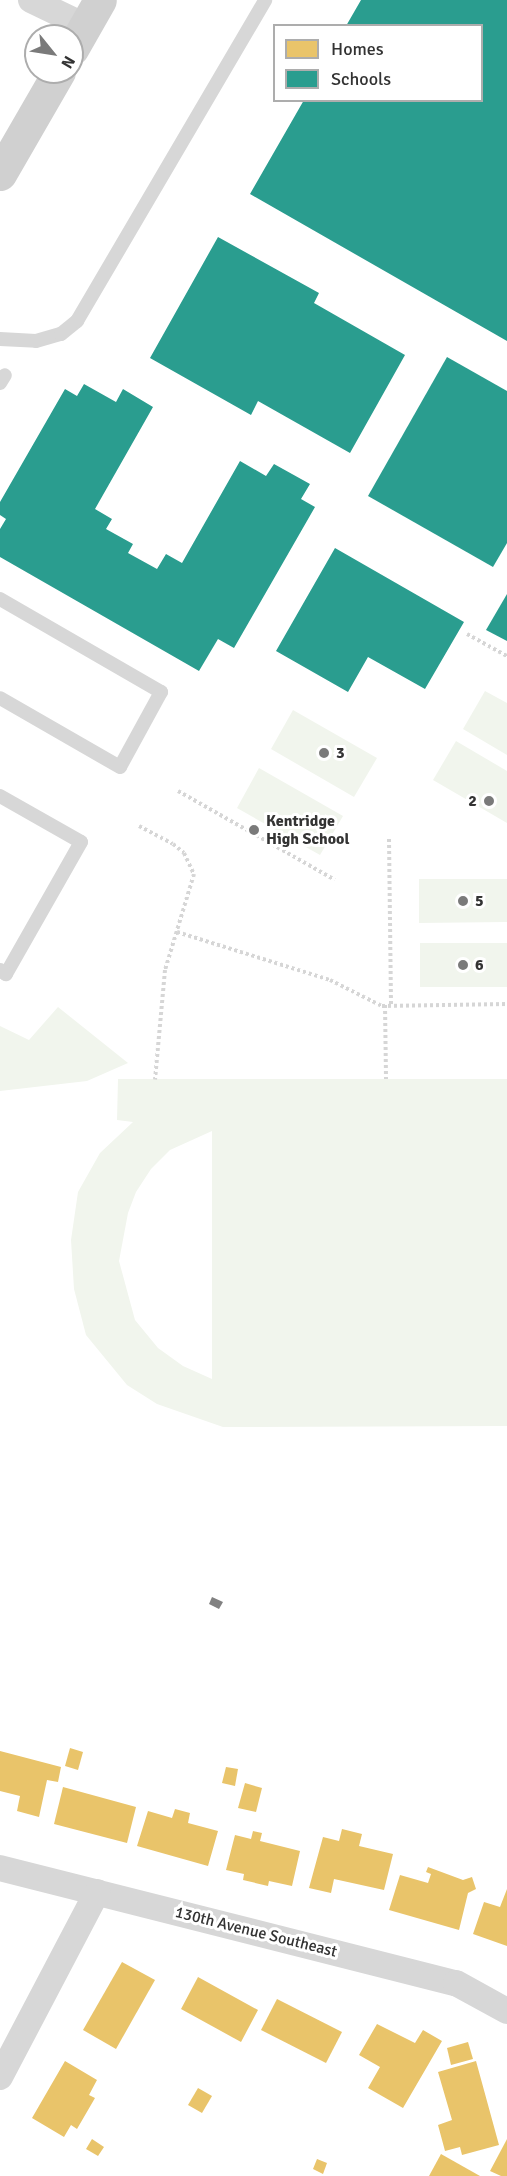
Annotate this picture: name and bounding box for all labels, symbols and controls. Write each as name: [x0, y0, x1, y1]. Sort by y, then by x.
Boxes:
north arrow: [24, 24, 84, 84]
legend: [273, 24, 483, 102]
text: Homes: [331, 38, 384, 60]
text: N: [56, 52, 79, 72]
text: Schools: [331, 68, 391, 90]
place label: 3: [336, 743, 345, 763]
marker: 3: [317, 746, 331, 760]
place label: 2: [468, 791, 477, 811]
marker: 2: [482, 794, 496, 808]
place label: Kentridge High School: [266, 811, 349, 849]
marker: Kentridge High School: [247, 823, 261, 837]
place label: 5: [475, 891, 484, 911]
marker: 5: [456, 894, 470, 908]
place label: 6: [475, 955, 484, 975]
marker: 6: [456, 958, 470, 972]
street label: 130th Avenue Southeast: [173, 1903, 339, 1961]

